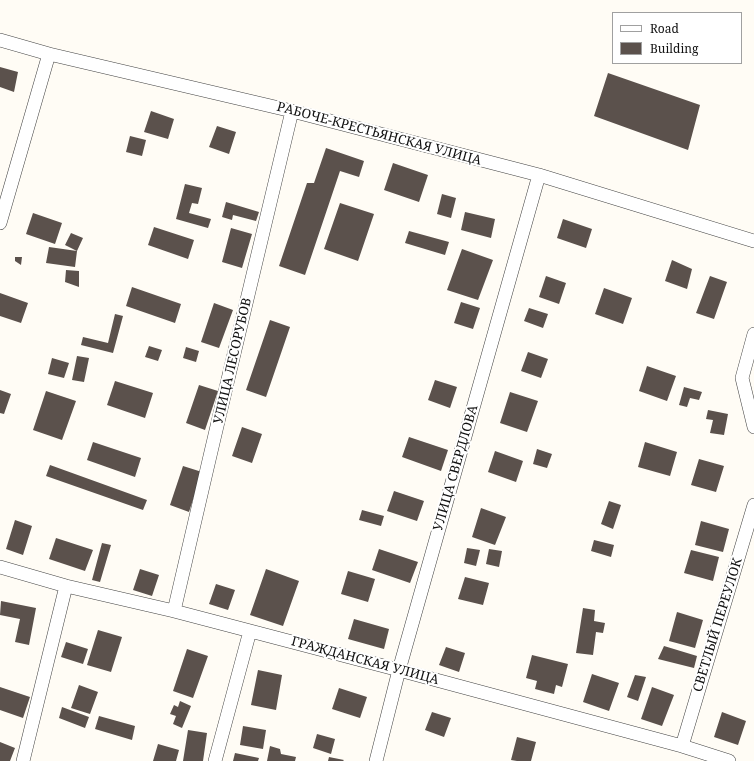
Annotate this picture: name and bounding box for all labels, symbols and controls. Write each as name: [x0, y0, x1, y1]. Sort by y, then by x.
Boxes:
legend: [612, 12, 742, 64]
text: Road: [650, 20, 679, 37]
text: Building: [650, 40, 698, 57]
street label: РАБОЧЕ-КРЕСТЬЯНСКАЯ УЛИЦА: [275, 99, 483, 169]
street label: УЛИЦА ЛЕСОРУБОВ: [211, 296, 255, 426]
street label: УЛИЦА СВЕРДЛОВА: [431, 403, 481, 533]
street label: СВЕТЛЫЙ ПЕРЕУЛОК: [690, 556, 746, 694]
street label: ГРАЖДАНСКАЯ УЛИЦА: [289, 634, 441, 688]

